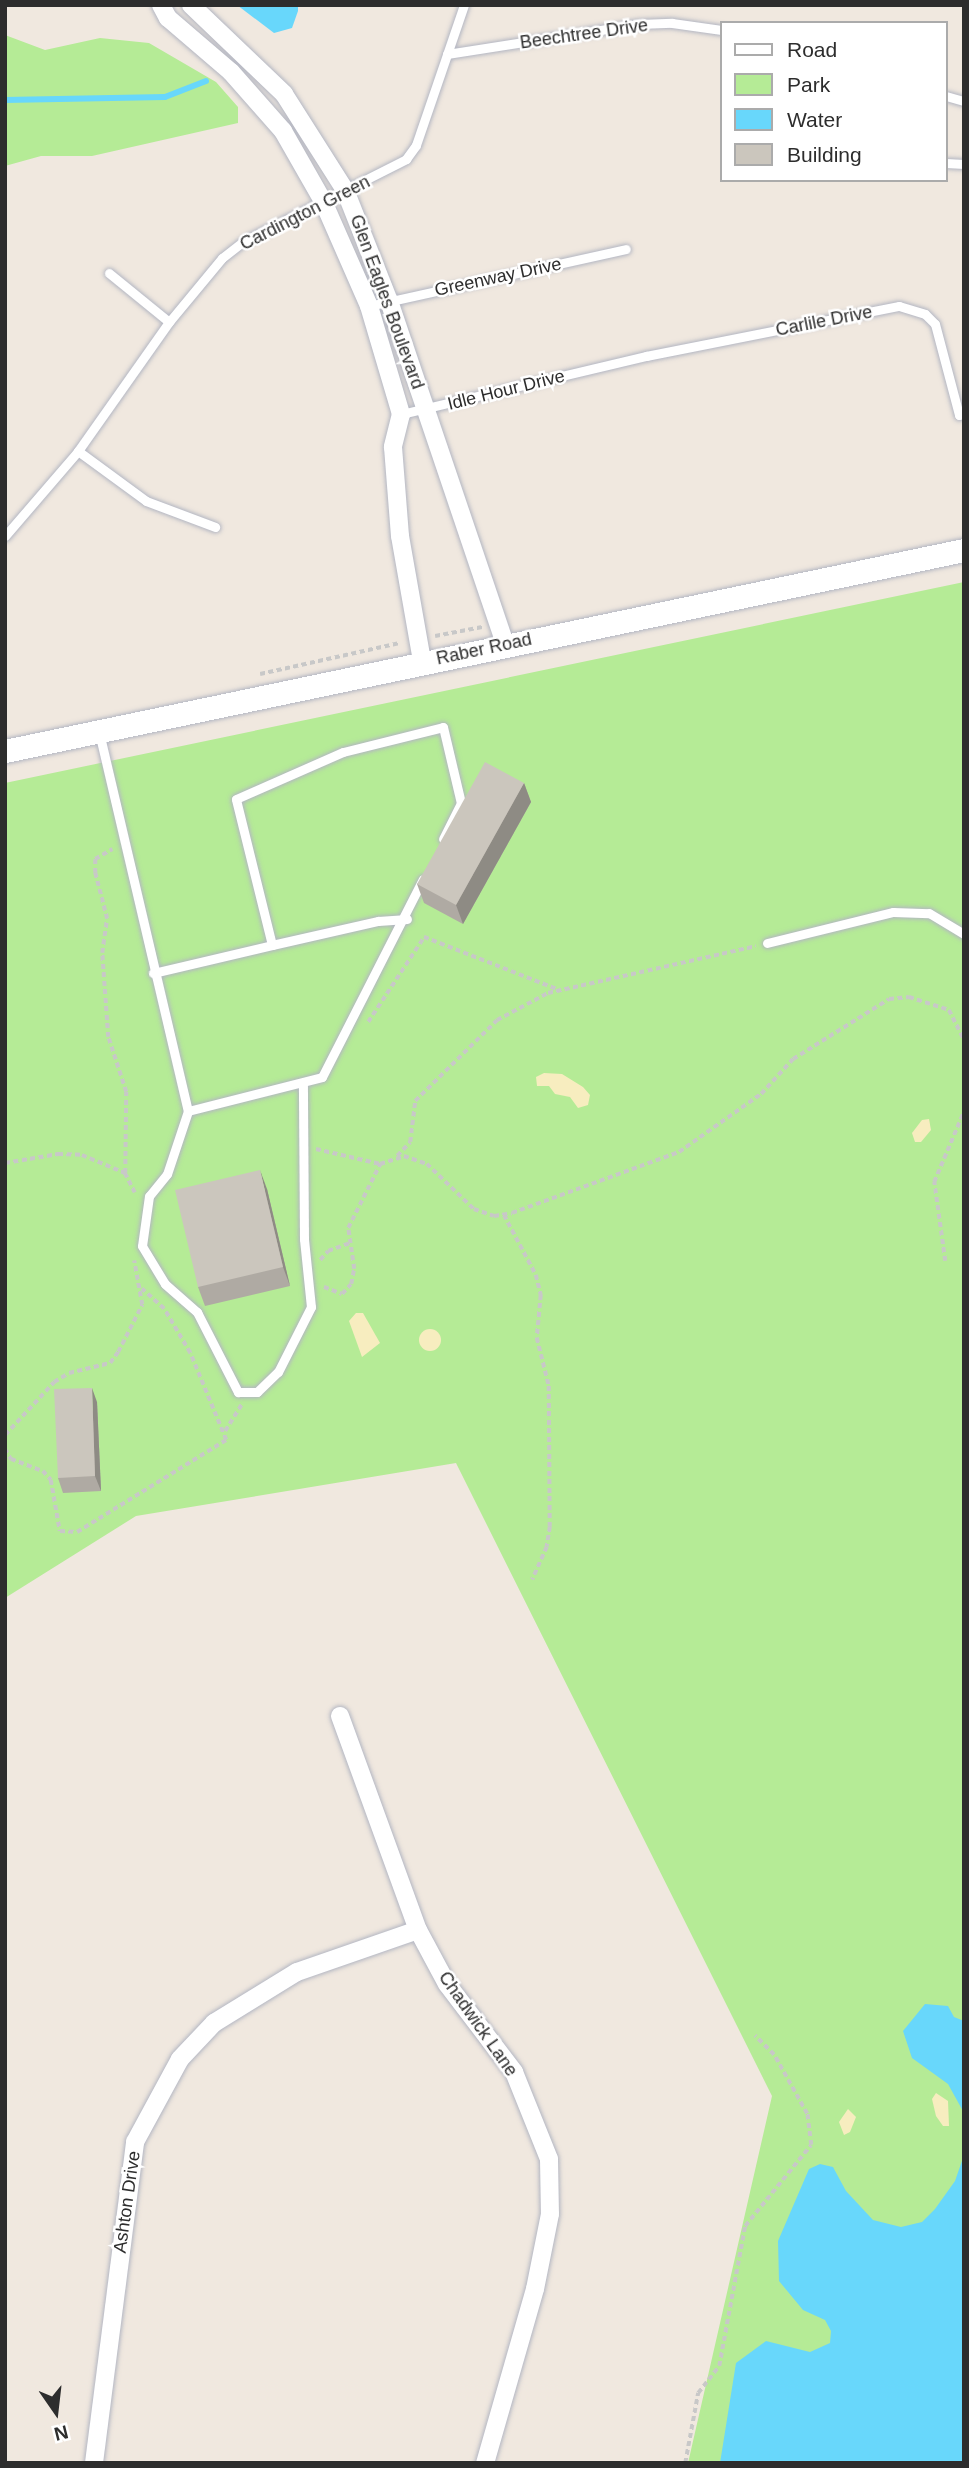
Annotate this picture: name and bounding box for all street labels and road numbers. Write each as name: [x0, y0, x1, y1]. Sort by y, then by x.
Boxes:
street label: Beechtree Drive: [519, 14, 649, 54]
street label: Cardington Green: [236, 171, 374, 255]
street label: Glen Eagles Boulevard: [345, 212, 429, 392]
street label: Greenway Drive: [433, 253, 563, 301]
street label: Carlile Drive: [774, 301, 874, 341]
street label: Idle Hour Drive: [445, 365, 567, 415]
street label: Raber Road: [434, 628, 534, 670]
street label: Chadwick Lane: [434, 1967, 522, 2081]
street label: Ashton Drive: [109, 2149, 145, 2255]

